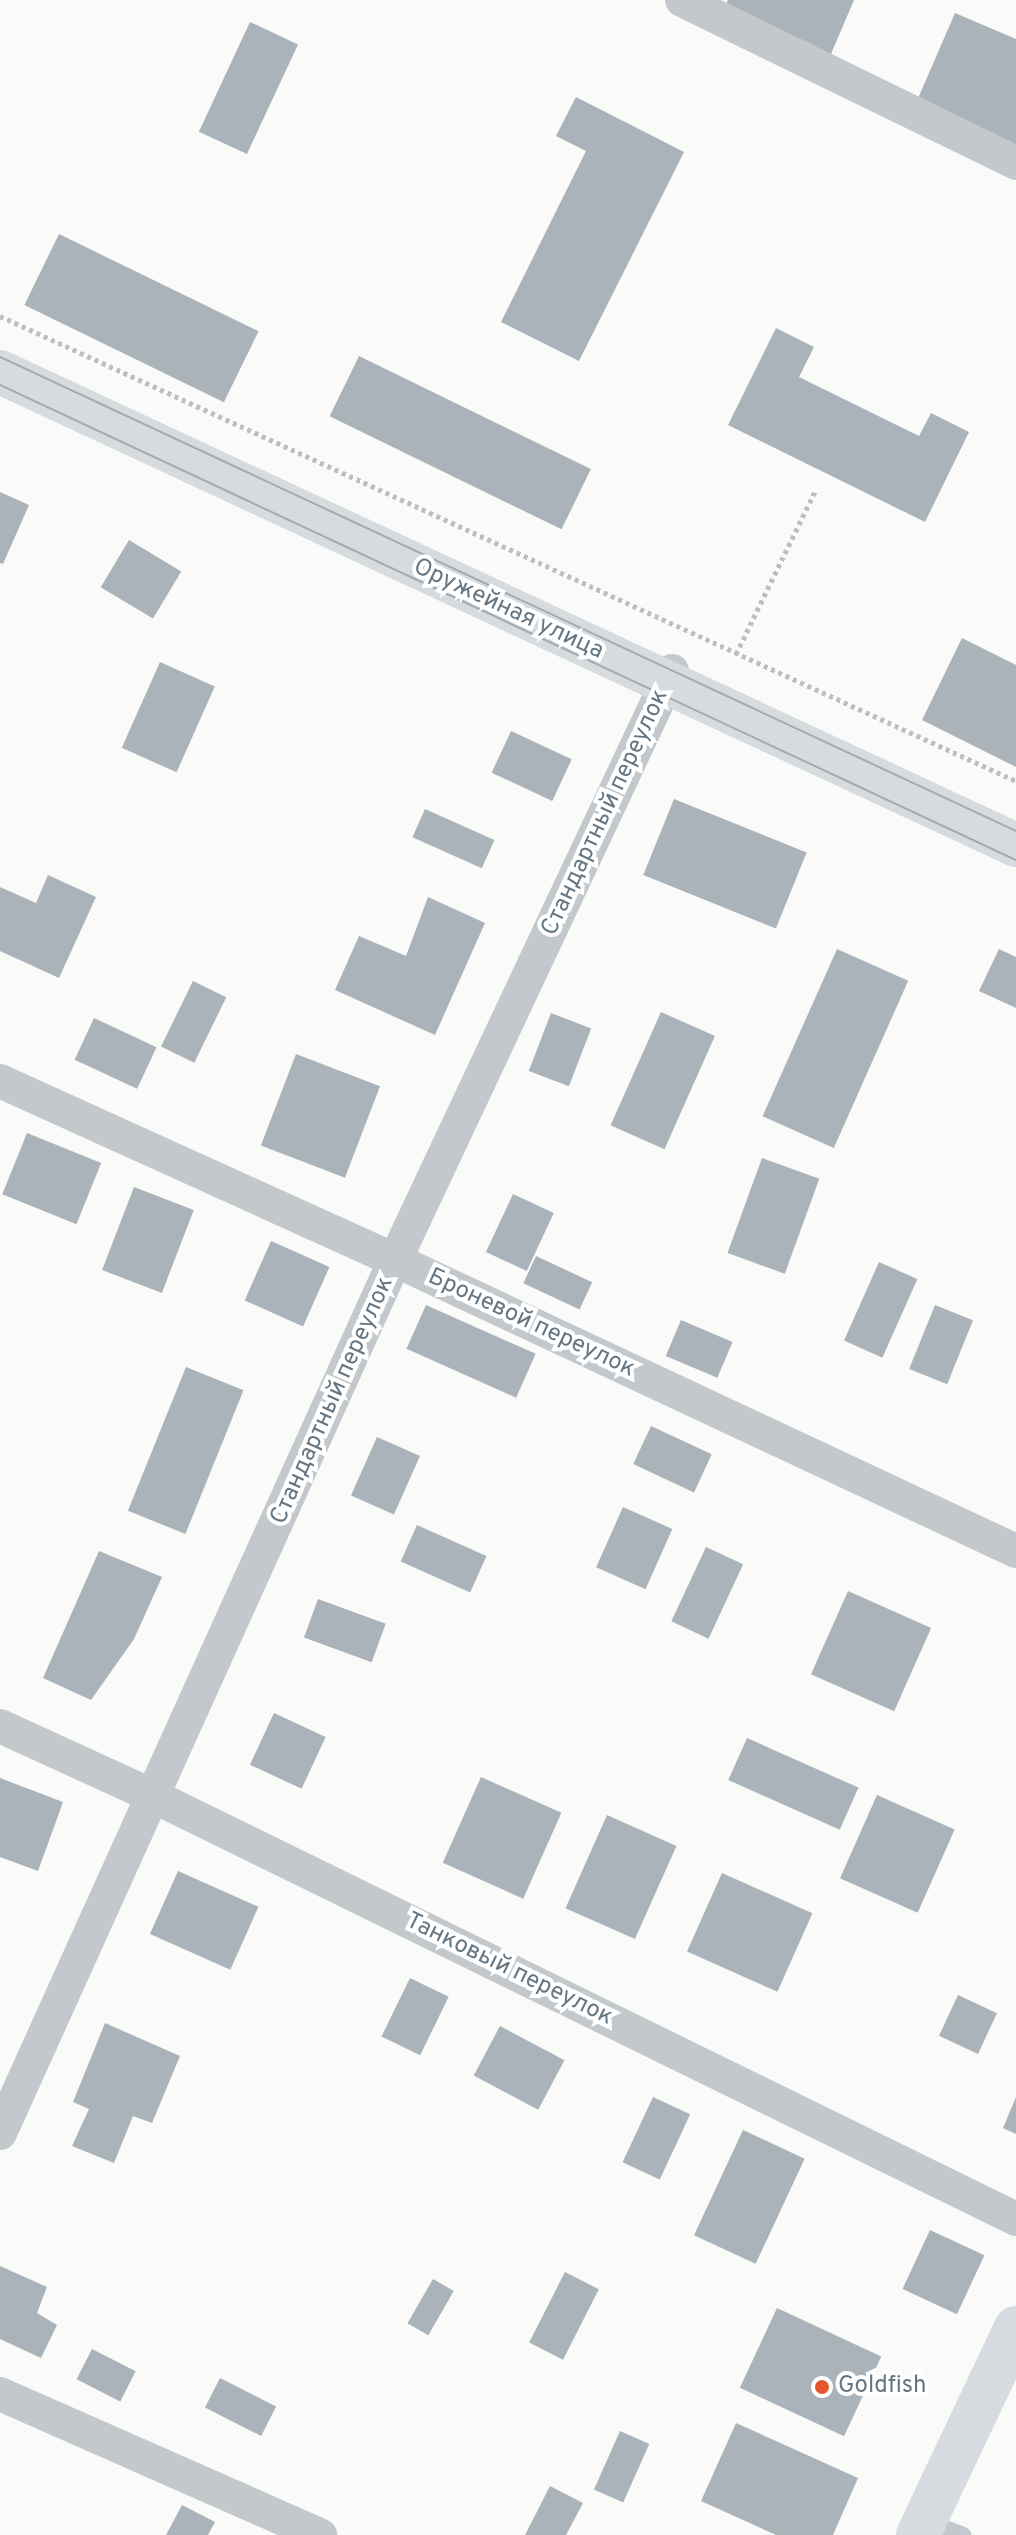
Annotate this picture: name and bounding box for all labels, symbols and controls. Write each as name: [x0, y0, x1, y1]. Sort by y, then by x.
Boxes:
street label: Оружейная улица: [408, 553, 608, 667]
street label: Стандартный переулок: [536, 685, 676, 941]
street label: Броневой переулок: [423, 1263, 639, 1385]
street label: Стандартный переулок: [265, 1273, 401, 1529]
street label: Танковый переулок: [401, 1907, 617, 2033]
place label: Goldfish: [838, 2373, 927, 2401]
marker: Goldfish: [813, 2378, 831, 2396]

